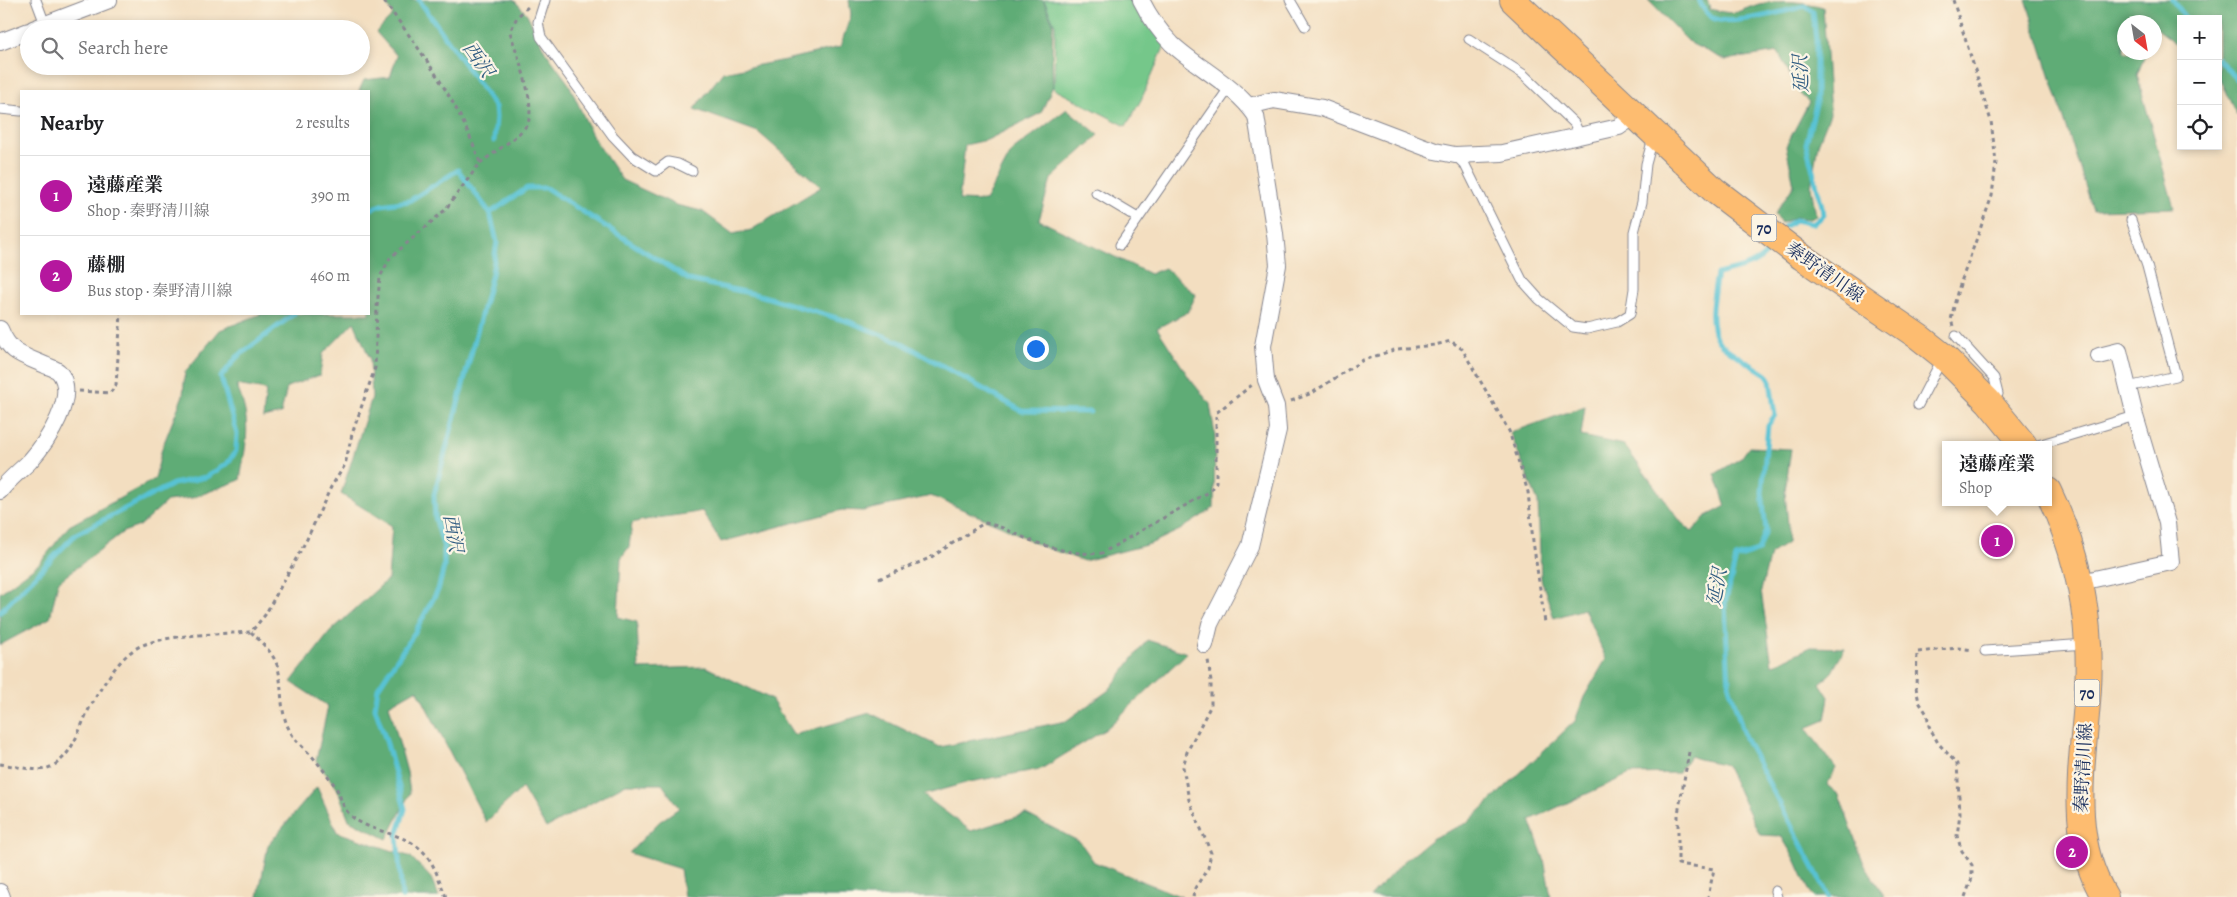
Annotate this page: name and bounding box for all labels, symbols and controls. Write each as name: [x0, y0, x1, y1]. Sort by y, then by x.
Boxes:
north arrow: [2117, 15, 2162, 60]
map controls: [2177, 15, 2222, 150]
button: +: [2177, 15, 2222, 60]
search box: [20, 20, 370, 75]
icon: search: [38, 34, 66, 62]
text: Search here: [78, 35, 168, 61]
water label: 西沢: [457, 37, 501, 84]
water label: 延沢: [1787, 53, 1815, 93]
button: −: [2177, 60, 2222, 105]
button: locate: [2177, 105, 2222, 150]
text: Nearby: [40, 109, 103, 137]
text: 2 results: [295, 112, 350, 134]
text: 遠藤産業: [87, 172, 163, 198]
text: 1: [53, 185, 59, 207]
text: 390 m: [311, 185, 350, 207]
text: Shop · 秦野清川線: [87, 200, 210, 222]
road number: 70: [1752, 214, 1776, 242]
street label: 秦野清川線: [1781, 236, 1869, 308]
text: 藤棚: [87, 252, 125, 278]
text: 2: [52, 265, 60, 287]
text: 460 m: [310, 265, 350, 287]
text: Bus stop · 秦野清川線: [87, 280, 232, 302]
your location: [1023, 336, 1049, 362]
popup: [1942, 441, 2052, 506]
text: 遠藤産業: [1959, 451, 2035, 477]
text: Shop: [1959, 477, 1992, 499]
water label: 西沢: [437, 512, 469, 556]
pin: 1: [1981, 522, 2013, 560]
water label: 延沢: [1701, 564, 1733, 608]
road number: 70: [2074, 680, 2100, 706]
street label: 秦野清川線: [2069, 722, 2097, 814]
pin: 2: [2056, 833, 2088, 871]

